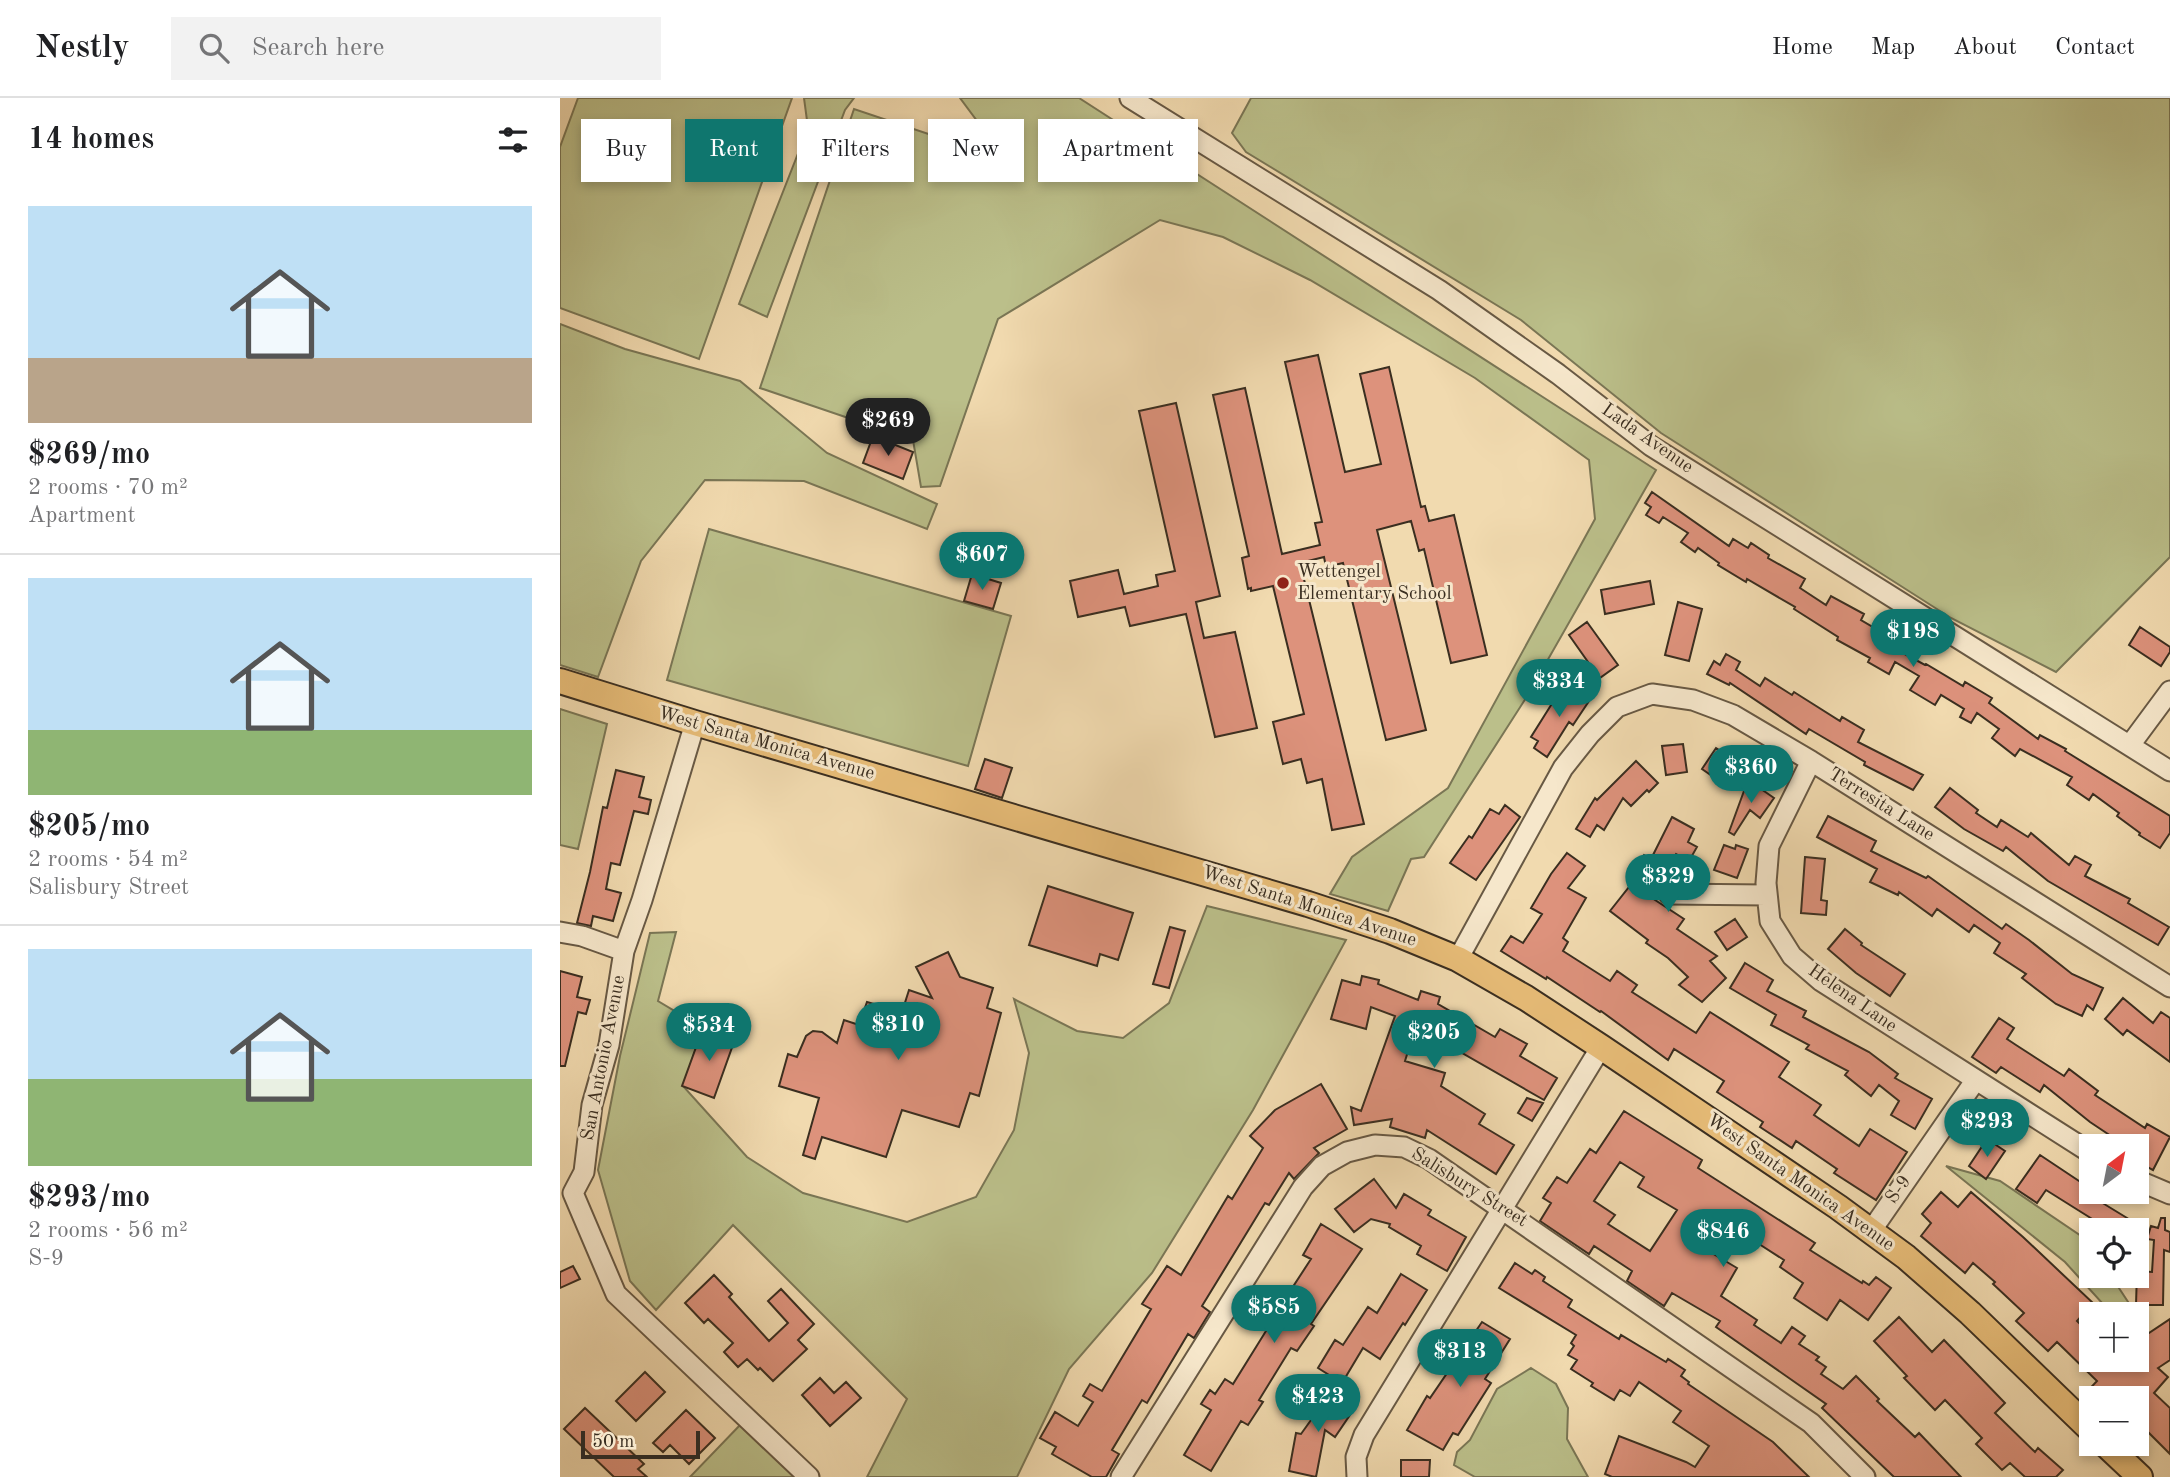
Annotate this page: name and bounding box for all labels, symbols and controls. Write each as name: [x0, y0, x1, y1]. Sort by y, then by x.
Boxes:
search box: [171, 17, 661, 80]
icon: search: [195, 29, 233, 67]
text: Nestly: [35, 32, 129, 65]
text: Search here: [251, 35, 385, 61]
text: Home: [1772, 36, 1833, 60]
text: Map: [1871, 36, 1915, 60]
text: About: [1953, 36, 2017, 60]
text: Contact: [2055, 36, 2135, 60]
chip: Buy: [581, 119, 671, 182]
chip: Rent: [685, 119, 783, 182]
chip: Filters: [797, 119, 914, 182]
chip: New: [928, 119, 1024, 182]
chip: Apartment: [1038, 119, 1198, 182]
icon: filters: [494, 121, 532, 159]
text: 14 homes: [28, 125, 154, 155]
icon: home: [217, 251, 343, 377]
pin: $269: [847, 398, 929, 458]
street label: Lada Avenue: [1598, 401, 1696, 477]
text: $269: [861, 409, 915, 432]
text: $269/mo: [28, 440, 150, 470]
text: 2 rooms · 70 m²: [28, 476, 188, 499]
text: Apartment: [28, 504, 136, 527]
pin: $607: [941, 532, 1023, 592]
text: $607: [955, 543, 1009, 566]
place label: Wettengel Elementary School: [1297, 563, 1452, 604]
marker: Wettengel Elementary School: [1275, 575, 1291, 591]
pin: $198: [1872, 610, 1954, 669]
text: $198: [1886, 620, 1940, 643]
icon: home: [217, 623, 343, 749]
pin: $334: [1518, 660, 1600, 719]
text: $334: [1532, 670, 1586, 693]
street label: West Santa Monica Avenue: [656, 704, 876, 784]
pin: $360: [1710, 746, 1792, 805]
text: $360: [1724, 756, 1778, 779]
street label: Terresita Lane: [1825, 765, 1937, 845]
text: $205/mo: [28, 812, 150, 842]
text: 2 rooms · 54 m²: [28, 848, 188, 871]
pin: $329: [1627, 854, 1709, 914]
street label: West Santa Monica Avenue: [1199, 863, 1419, 951]
text: $329: [1641, 865, 1695, 888]
text: Salisbury Street: [28, 876, 189, 899]
street label: Helena Lane: [1804, 961, 1900, 1037]
street label: San Antonio Avenue: [579, 974, 629, 1142]
icon: home: [217, 994, 343, 1120]
pin: $310: [857, 1002, 939, 1062]
pin: $534: [668, 1004, 750, 1063]
pin: $205: [1393, 1010, 1475, 1070]
text: $310: [871, 1013, 925, 1036]
text: $534: [682, 1014, 736, 1037]
text: $205: [1407, 1021, 1461, 1044]
pin: $293: [1946, 1100, 2028, 1159]
text: $293: [1960, 1110, 2014, 1133]
street label: West Santa Monica Avenue: [1703, 1111, 1897, 1255]
north arrow: [2079, 1134, 2149, 1204]
map controls: [2079, 1134, 2149, 1456]
street label: Salisbury Street: [1408, 1145, 1530, 1231]
street label: S-9: [1883, 1172, 1915, 1208]
text: $293/mo: [28, 1183, 150, 1213]
pin: $846: [1682, 1210, 1764, 1269]
button: locate: [2079, 1218, 2149, 1288]
text: 2 rooms · 56 m²: [28, 1219, 188, 1242]
text: $846: [1696, 1220, 1750, 1243]
text: S-9: [28, 1247, 64, 1270]
pin: $585: [1233, 1286, 1315, 1345]
text: $585: [1247, 1296, 1301, 1319]
button: +: [2079, 1302, 2149, 1372]
pin: $313: [1419, 1330, 1501, 1389]
text: $313: [1433, 1340, 1487, 1363]
pin: $423: [1277, 1374, 1359, 1434]
text: $423: [1291, 1385, 1345, 1408]
button: −: [2079, 1386, 2149, 1456]
scale bar: [581, 1428, 700, 1460]
text: 50 m: [592, 1433, 634, 1452]

